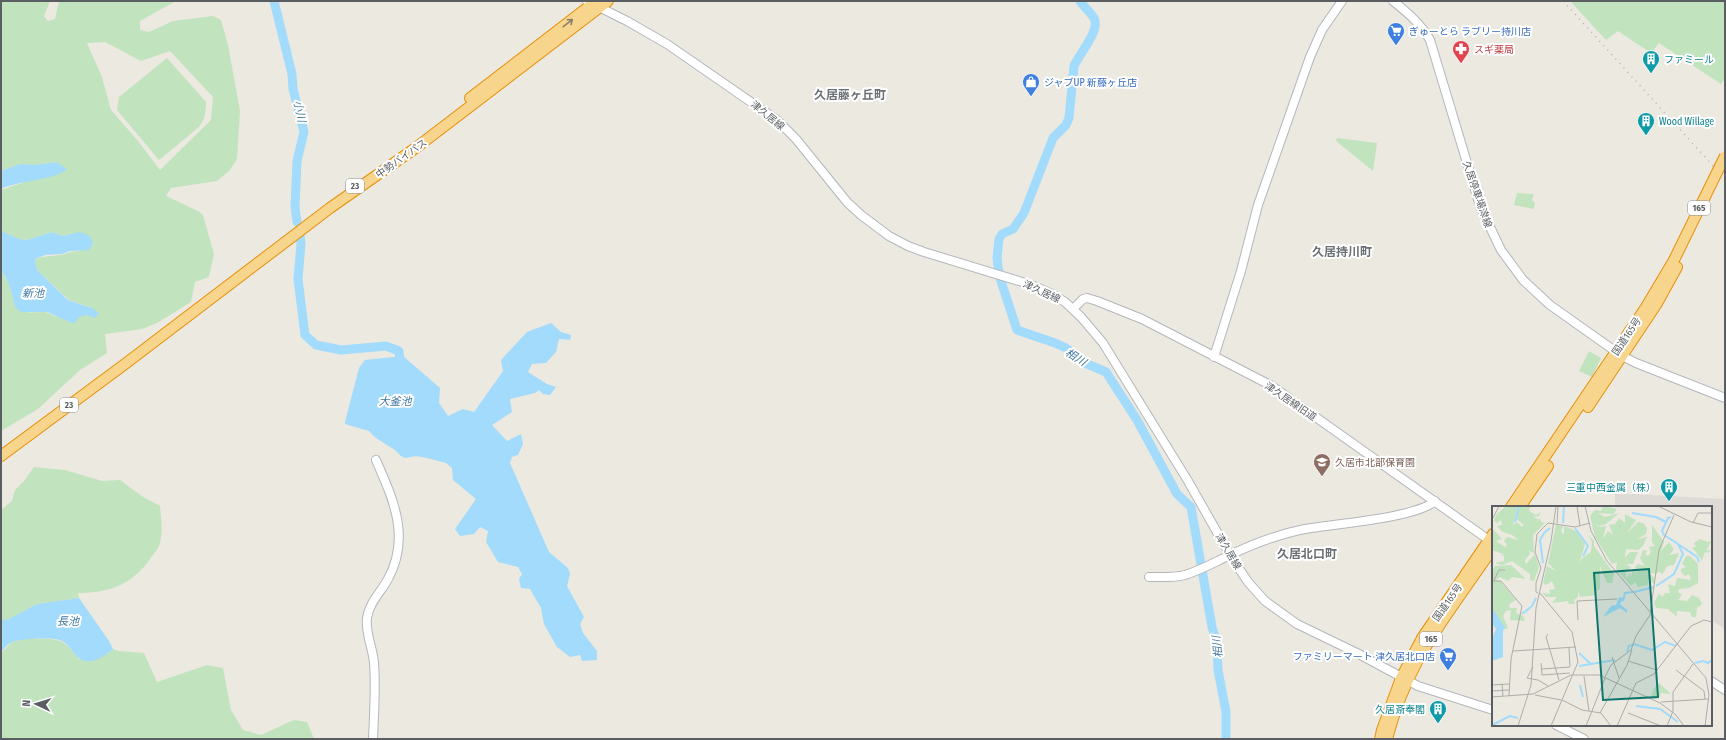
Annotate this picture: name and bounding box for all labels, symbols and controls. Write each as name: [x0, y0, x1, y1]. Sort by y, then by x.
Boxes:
one-way arrow: [562, 19, 573, 27]
supermarket icon: ぎゅーとら ラブリー持川店: [1386, 21, 1406, 46]
place label: ぎゅーとら ラブリー持川店: [1409, 26, 1531, 38]
pharmacy icon: スギ薬局: [1451, 39, 1471, 64]
place label: スギ薬局: [1474, 44, 1514, 56]
building icon: ファミール: [1641, 49, 1661, 74]
place label: ファミール: [1664, 54, 1714, 66]
shop icon: ジャブUP 新藤ヶ丘店: [1021, 72, 1041, 97]
place label: ジャブUP 新藤ヶ丘店: [1044, 77, 1137, 89]
district label: 久居藤ヶ丘町: [814, 88, 886, 102]
water label: 小川: [291, 99, 309, 124]
street label: 津久居線: [748, 99, 787, 133]
building icon: Wood Willage: [1636, 111, 1656, 136]
place label: Wood Willage: [1659, 116, 1714, 128]
street label: 中勢バイパス: [374, 137, 430, 181]
street label: 久居停車場津線: [1460, 159, 1494, 229]
road number: 23: [346, 179, 364, 193]
road number: 165: [1688, 201, 1710, 215]
district label: 久居持川町: [1312, 245, 1372, 259]
street label: 津久居線: [1021, 278, 1062, 306]
water label: 新池: [22, 287, 45, 300]
street label: 国道165号: [1610, 315, 1644, 358]
water label: 相川: [1063, 346, 1089, 369]
street label: 津久居線旧道: [1262, 380, 1319, 424]
water label: 大釜池: [379, 395, 412, 408]
road number: 23: [60, 398, 78, 412]
school or university icon: 久居市北部保育園: [1312, 452, 1332, 477]
place label: 久居市北部保育園: [1335, 457, 1415, 469]
building icon: 三重中西金属（株）: [1659, 477, 1679, 502]
place label: 三重中西金属（株）: [1566, 482, 1656, 494]
inset map: [1492, 506, 1712, 726]
street label: 津久居線: [1213, 531, 1244, 572]
district label: 久居北口町: [1277, 547, 1337, 561]
street label: 国道165号: [1430, 581, 1465, 624]
water label: 長池: [57, 615, 80, 628]
road number: 165: [1420, 632, 1442, 646]
water label: 相川: [1210, 634, 1225, 659]
supermarket icon: ファミリーマート 津久居北口店: [1438, 646, 1458, 671]
place label: ファミリーマート 津久居北口店: [1293, 651, 1435, 663]
north arrow: [16, 684, 56, 724]
building icon: 久居斎奉閣: [1428, 699, 1448, 724]
text: N: [20, 700, 33, 707]
place label: 久居斎奉閣: [1375, 704, 1425, 716]

